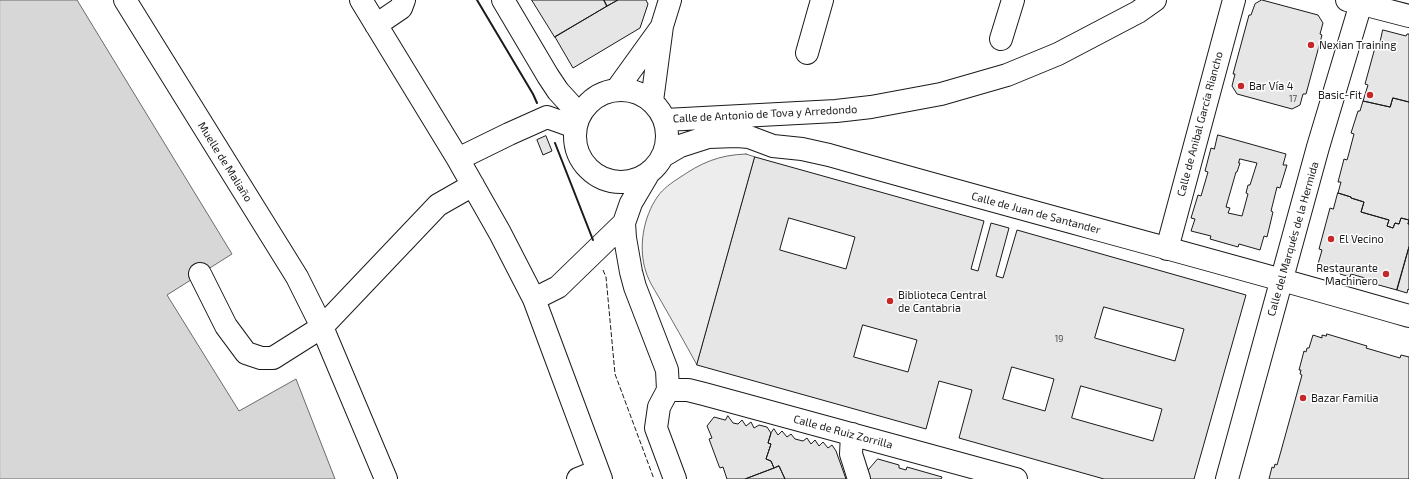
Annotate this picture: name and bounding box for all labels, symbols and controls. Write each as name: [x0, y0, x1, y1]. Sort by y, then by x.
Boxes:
place label: Nexian Training: [1319, 38, 1396, 52]
marker: Nexian Training: [1306, 40, 1316, 50]
street label: Calle de Anibal García Riancho: [1174, 50, 1226, 198]
place label: Bar Vía 4: [1249, 79, 1293, 93]
marker: Bar Vía 4: [1236, 81, 1246, 91]
place label: Basic-Fit: [1318, 88, 1362, 102]
marker: Basic-Fit: [1365, 90, 1375, 100]
house number: 17: [1289, 94, 1297, 104]
street label: Calle de Antonio de Tova y Arredondo: [672, 103, 858, 125]
street label: Muelle de Maliaño: [195, 120, 255, 204]
street label: Calle del Marqués de la Hermida: [1265, 160, 1321, 318]
street label: Calle de Juan de Santander: [970, 189, 1102, 237]
place label: El Vecino: [1339, 232, 1384, 246]
marker: El Vecino: [1326, 234, 1336, 244]
place label: Restaurante Machinero: [1316, 261, 1378, 287]
marker: Restaurante Machinero: [1381, 269, 1391, 279]
place label: Biblioteca Central de Cantabria: [898, 288, 986, 314]
marker: Biblioteca Central de Cantabria: [885, 296, 895, 306]
house number: 19: [1055, 334, 1063, 344]
place label: Bazar Familia: [1311, 391, 1378, 405]
marker: Bazar Familia: [1298, 393, 1308, 403]
street label: Calle de Ruiz Zorrilla: [792, 412, 894, 452]

